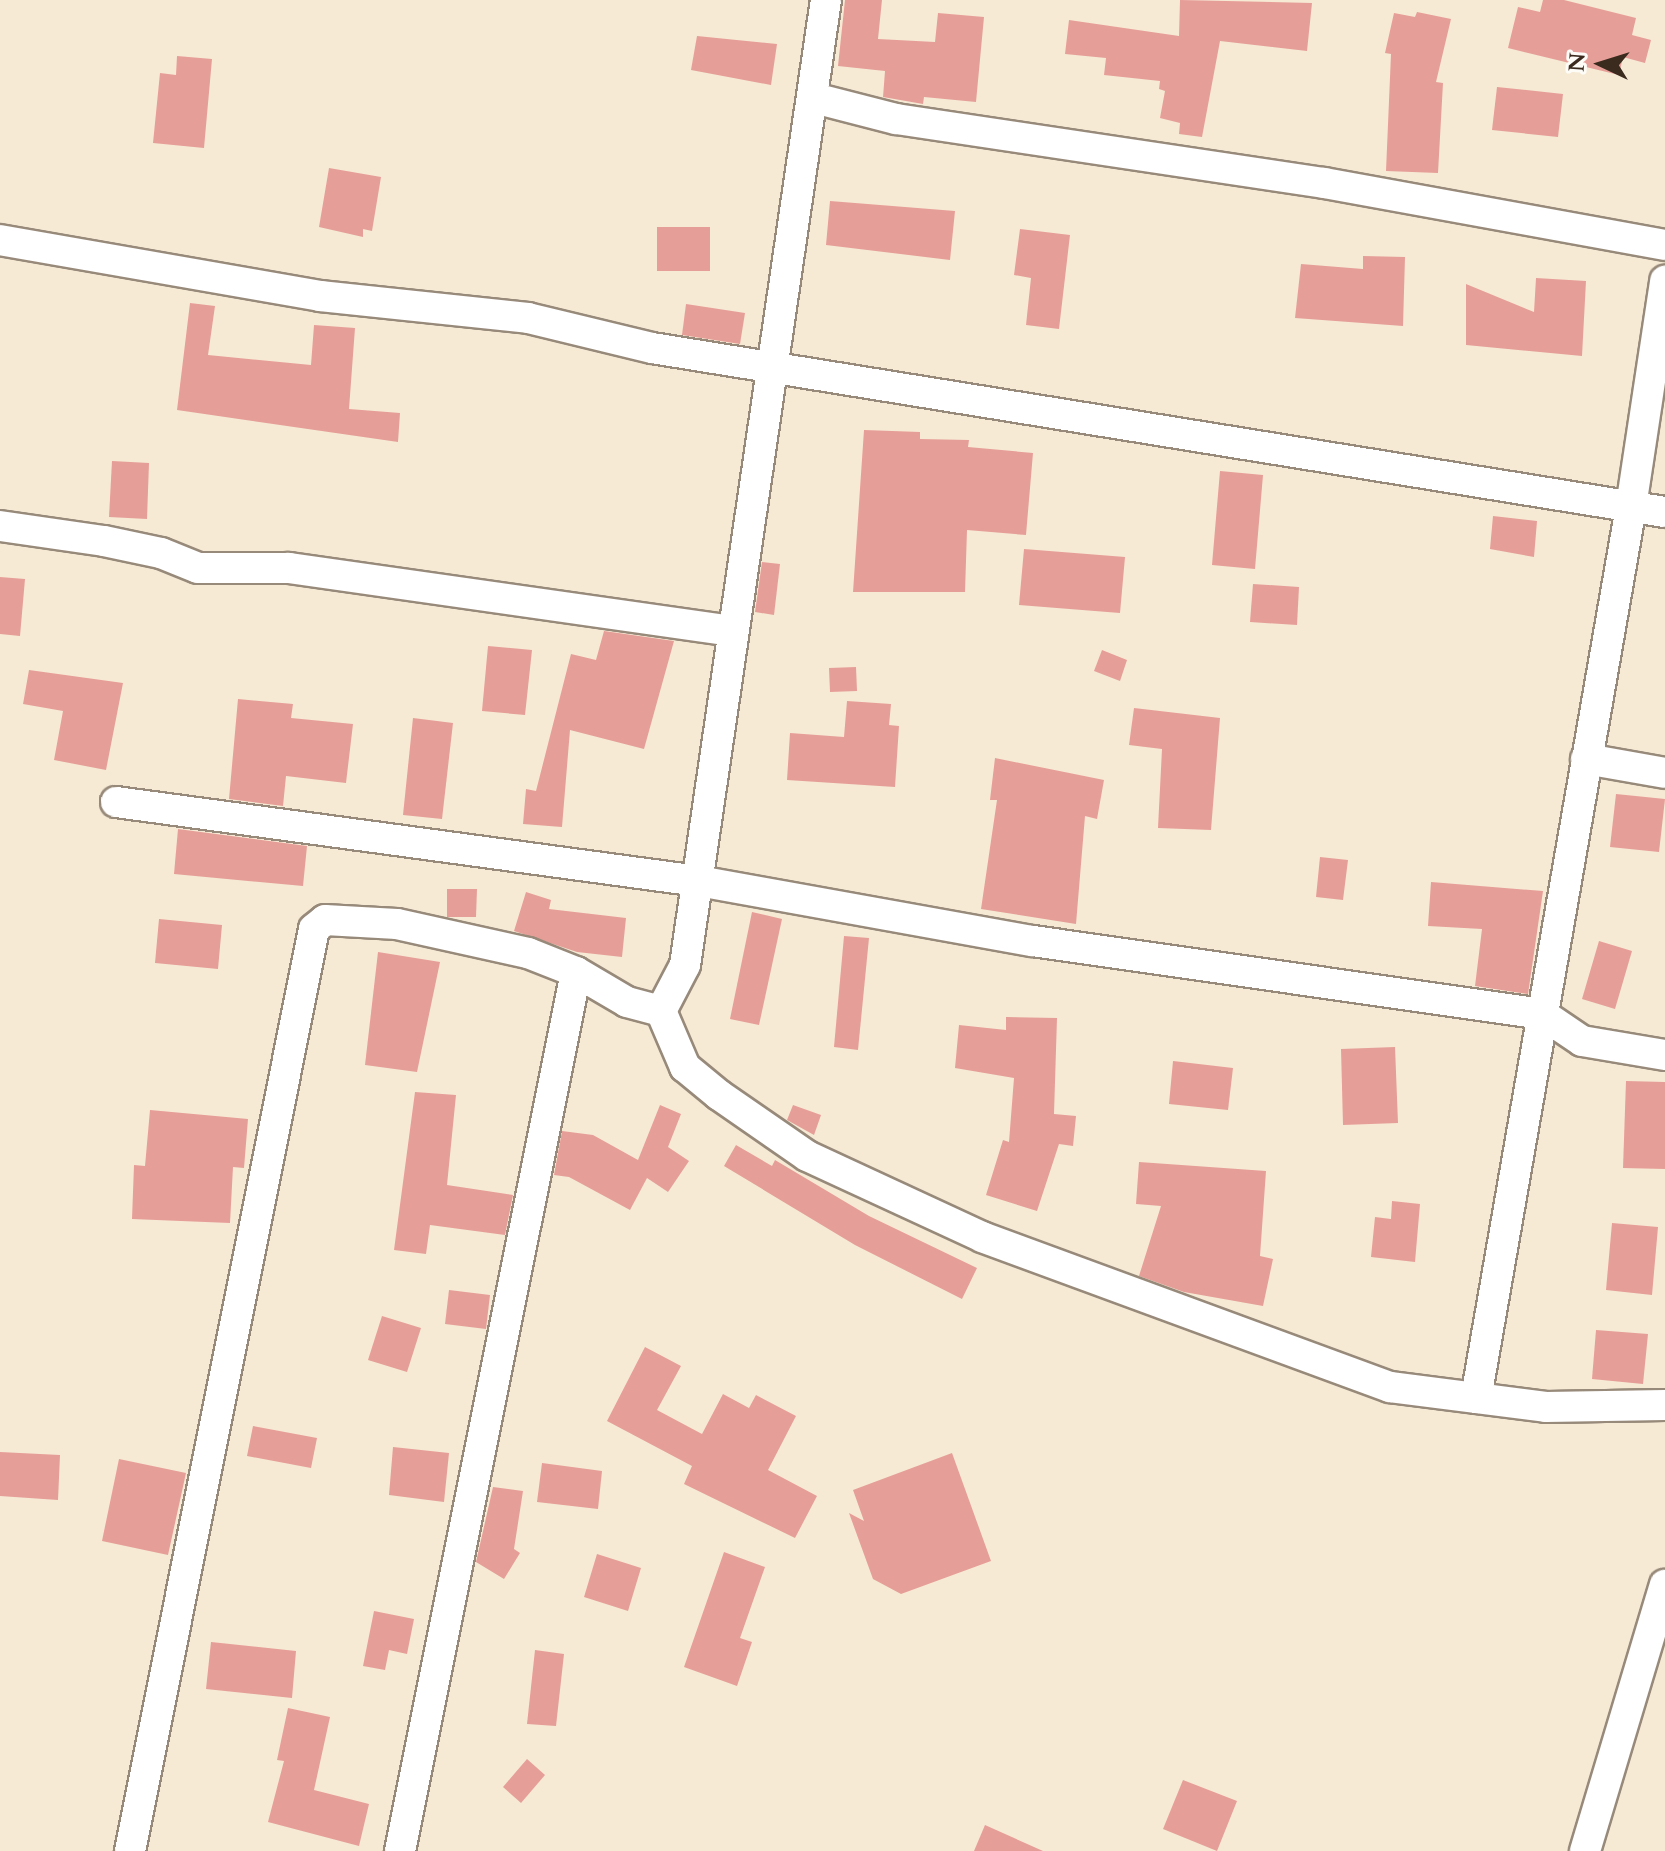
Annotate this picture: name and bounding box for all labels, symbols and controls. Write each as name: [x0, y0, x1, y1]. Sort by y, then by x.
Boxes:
north arrow: [1561, 24, 1641, 104]
text: N: [1561, 52, 1593, 73]

